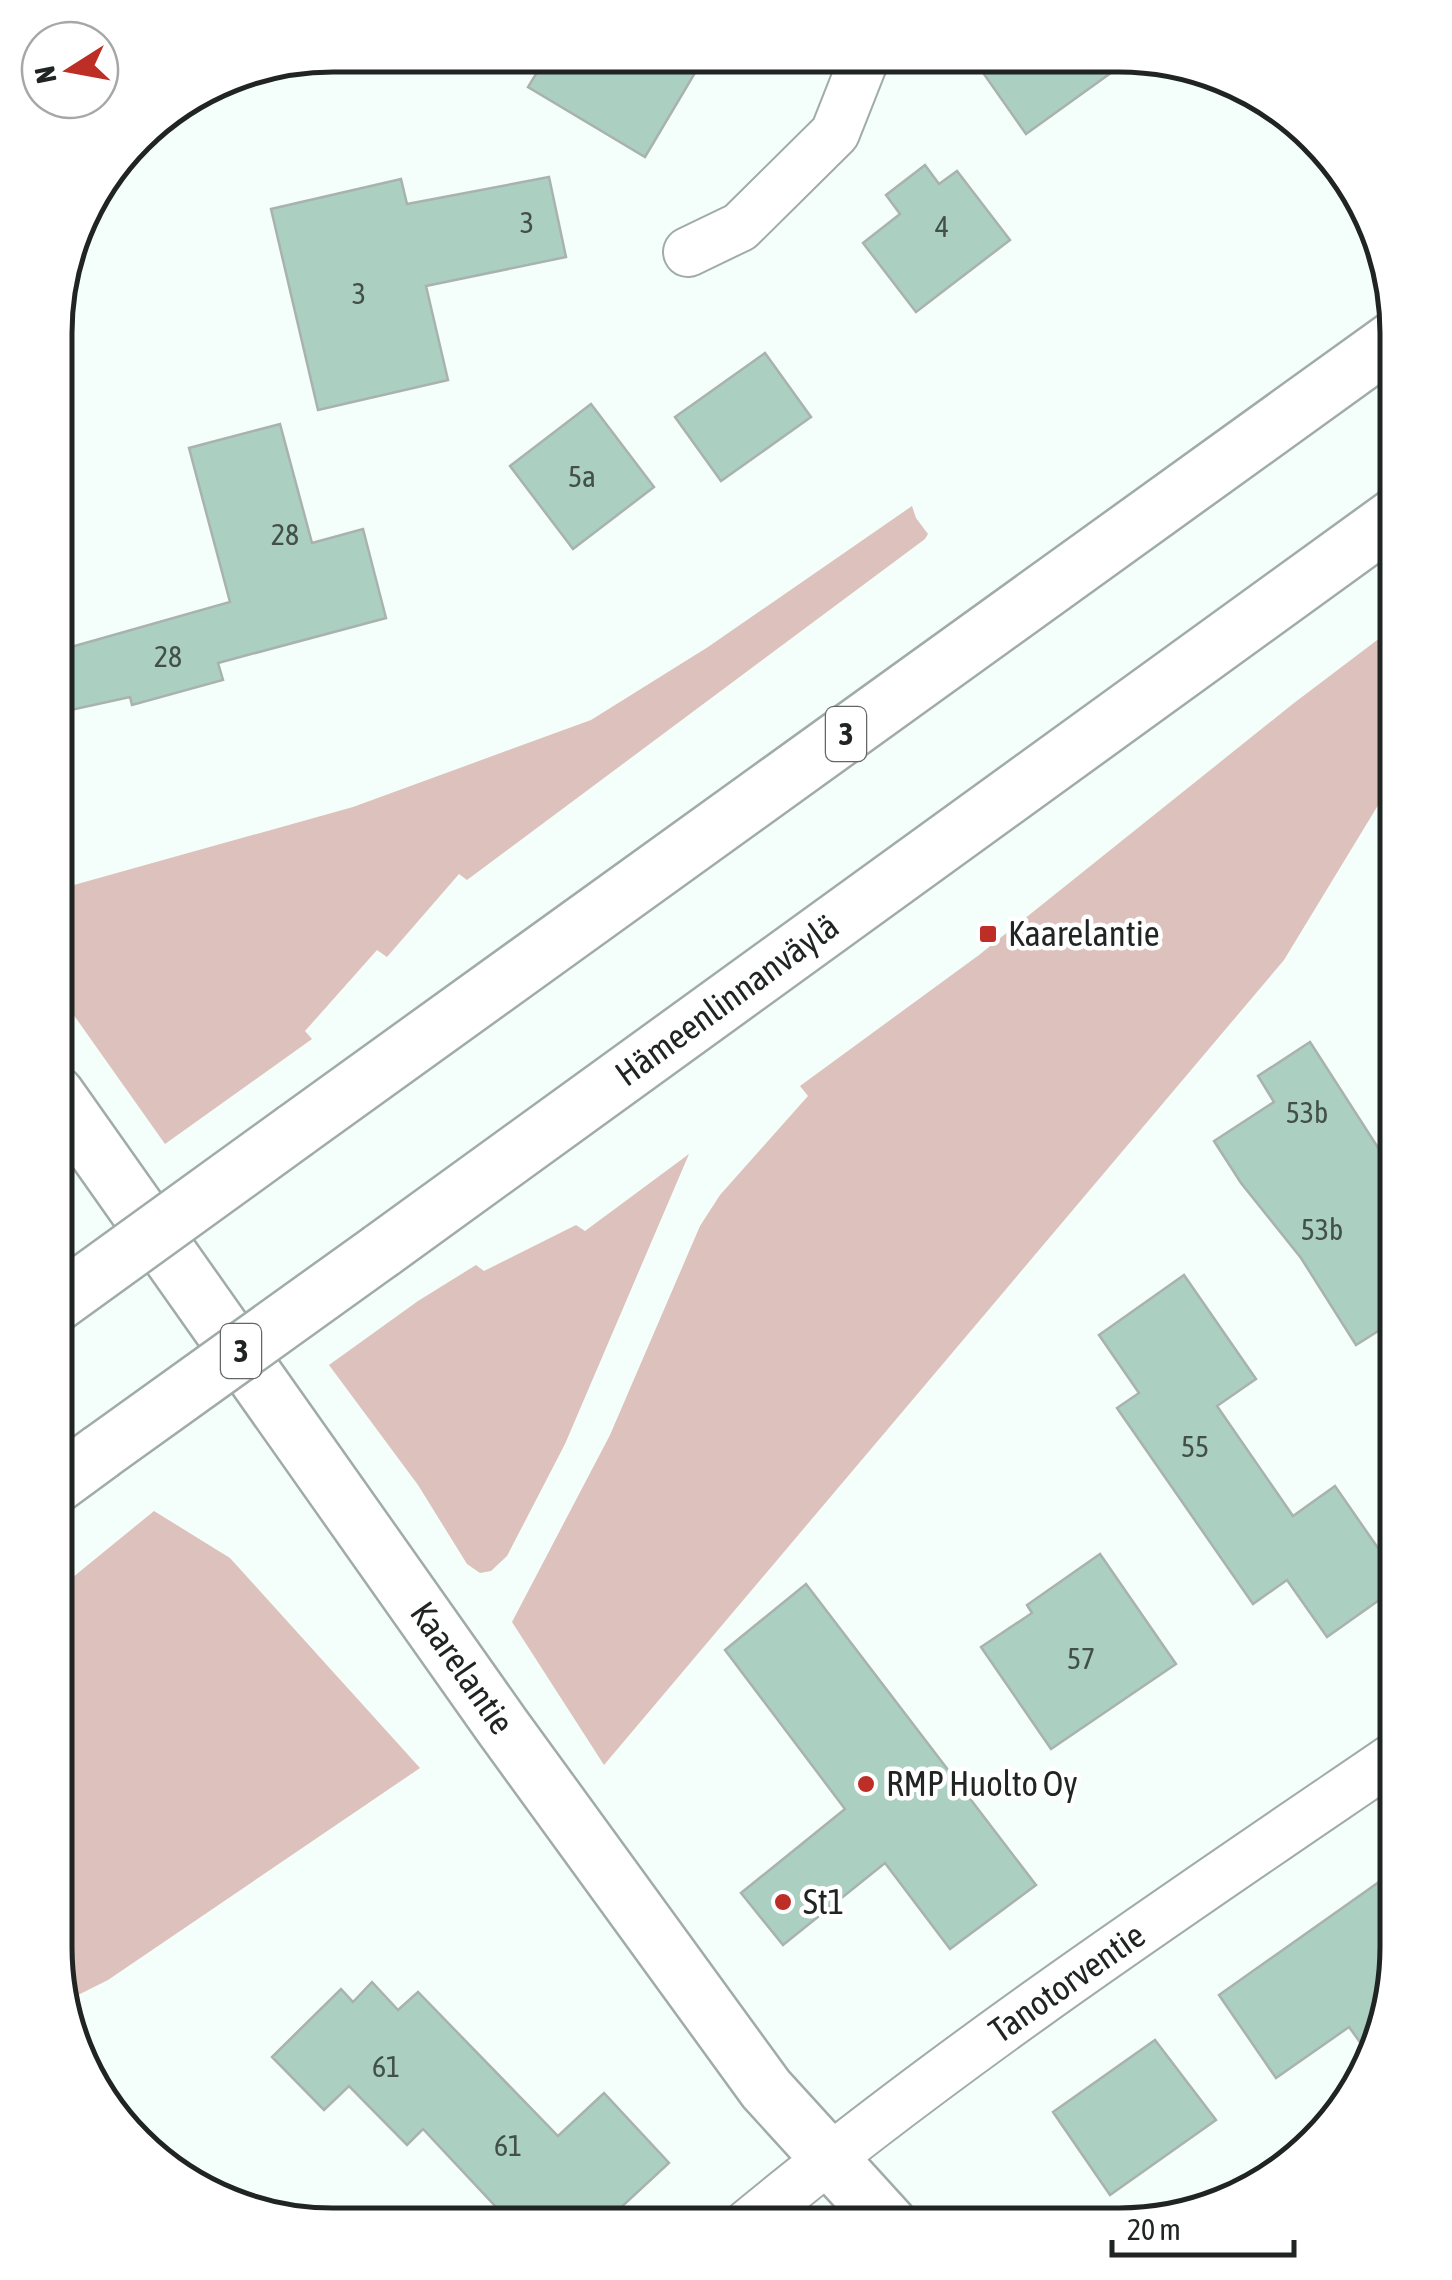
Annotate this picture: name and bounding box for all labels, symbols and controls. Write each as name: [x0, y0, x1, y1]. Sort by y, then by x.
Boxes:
north arrow: [20, 20, 120, 120]
text: N: [28, 64, 63, 86]
house number: 3: [520, 205, 534, 239]
house number: 4: [935, 209, 949, 243]
house number: 3: [352, 276, 366, 310]
house number: 5a: [568, 459, 596, 493]
house number: 28: [271, 517, 299, 551]
house number: 28: [154, 639, 182, 673]
road number: 3: [826, 707, 866, 761]
street label: Hämeenlinnanväylä: [607, 905, 845, 1093]
place label: Kaarelantie: [1008, 913, 1160, 953]
marker: Kaarelantie: [977, 923, 999, 945]
house number: 53b: [1286, 1095, 1328, 1129]
house number: 53b: [1301, 1212, 1343, 1246]
road number: 3: [221, 1324, 261, 1378]
house number: 55: [1181, 1429, 1209, 1463]
street label: Kaarelantie: [403, 1594, 523, 1741]
house number: 57: [1067, 1641, 1095, 1675]
place label: RMP Huolto Oy: [886, 1763, 1078, 1803]
marker: RMP Huolto Oy: [855, 1773, 877, 1795]
place label: St1: [803, 1881, 844, 1921]
marker: St1: [772, 1891, 794, 1913]
street label: Tanotorventie: [981, 1914, 1152, 2050]
house number: 61: [372, 2049, 400, 2083]
house number: 61: [494, 2128, 522, 2162]
scale bar: [1112, 2195, 1294, 2257]
text: 20 m: [1127, 2212, 1181, 2246]

